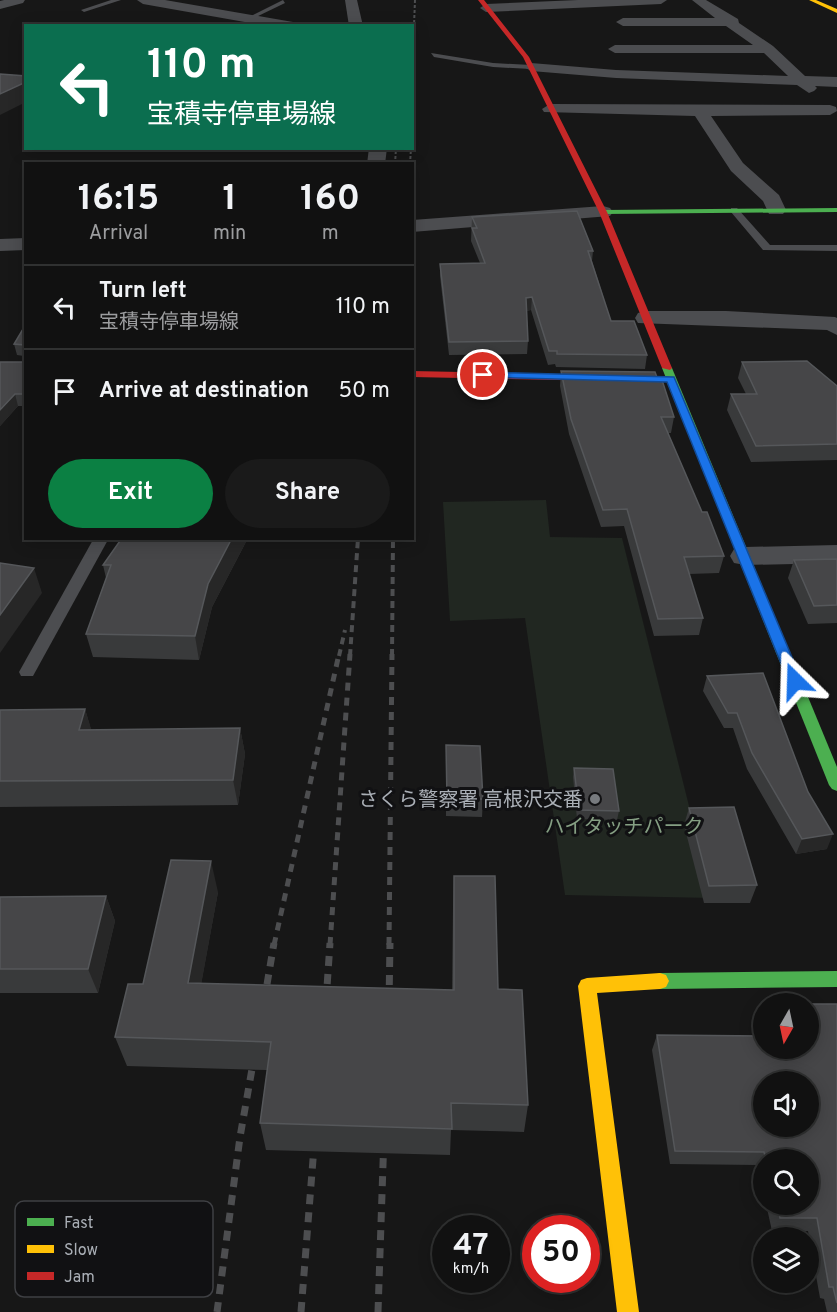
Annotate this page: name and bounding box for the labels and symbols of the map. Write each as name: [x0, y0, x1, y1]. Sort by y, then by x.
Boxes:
pin: [457, 349, 508, 400]
position arrow: [763, 649, 827, 713]
place label: さくら警察署 高根沢交番: [358, 788, 583, 814]
marker: さくら警察署 高根沢交番: [588, 792, 602, 806]
park label: ハイタッチパーク: [545, 815, 703, 841]
north arrow: [753, 993, 819, 1059]
legend: [15, 1201, 213, 1297]
text: Fast: [64, 1214, 94, 1234]
speed limit sign: 50: [522, 1215, 600, 1293]
text: Slow: [64, 1241, 98, 1261]
text: Jam: [64, 1268, 95, 1288]

